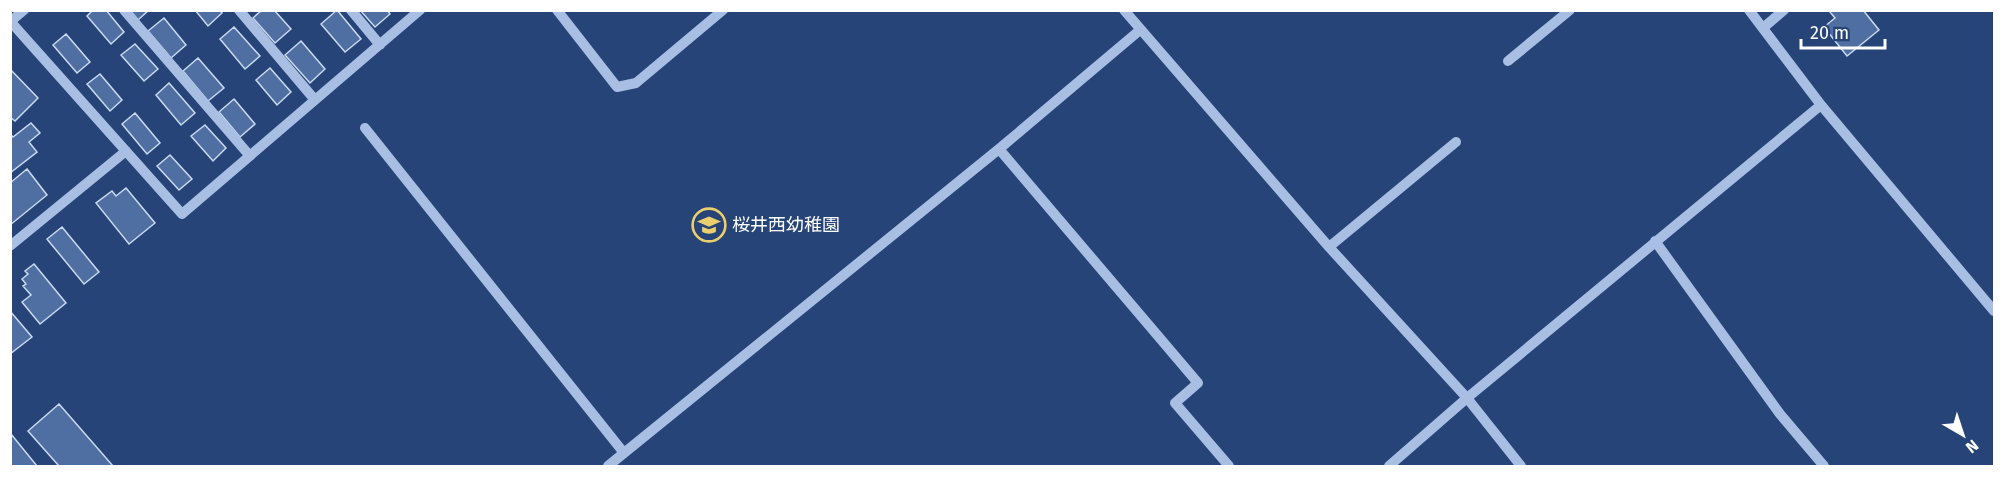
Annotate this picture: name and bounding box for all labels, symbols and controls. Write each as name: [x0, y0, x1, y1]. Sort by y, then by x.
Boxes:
scale bar: [1801, 12, 1885, 50]
text: 20 m: [1810, 22, 1849, 44]
school or university icon: 桜井西幼稚園: [691, 207, 727, 243]
place label: 桜井西幼稚園: [732, 214, 840, 236]
north arrow: [1933, 405, 1993, 465]
text: N: [1962, 436, 1982, 457]

